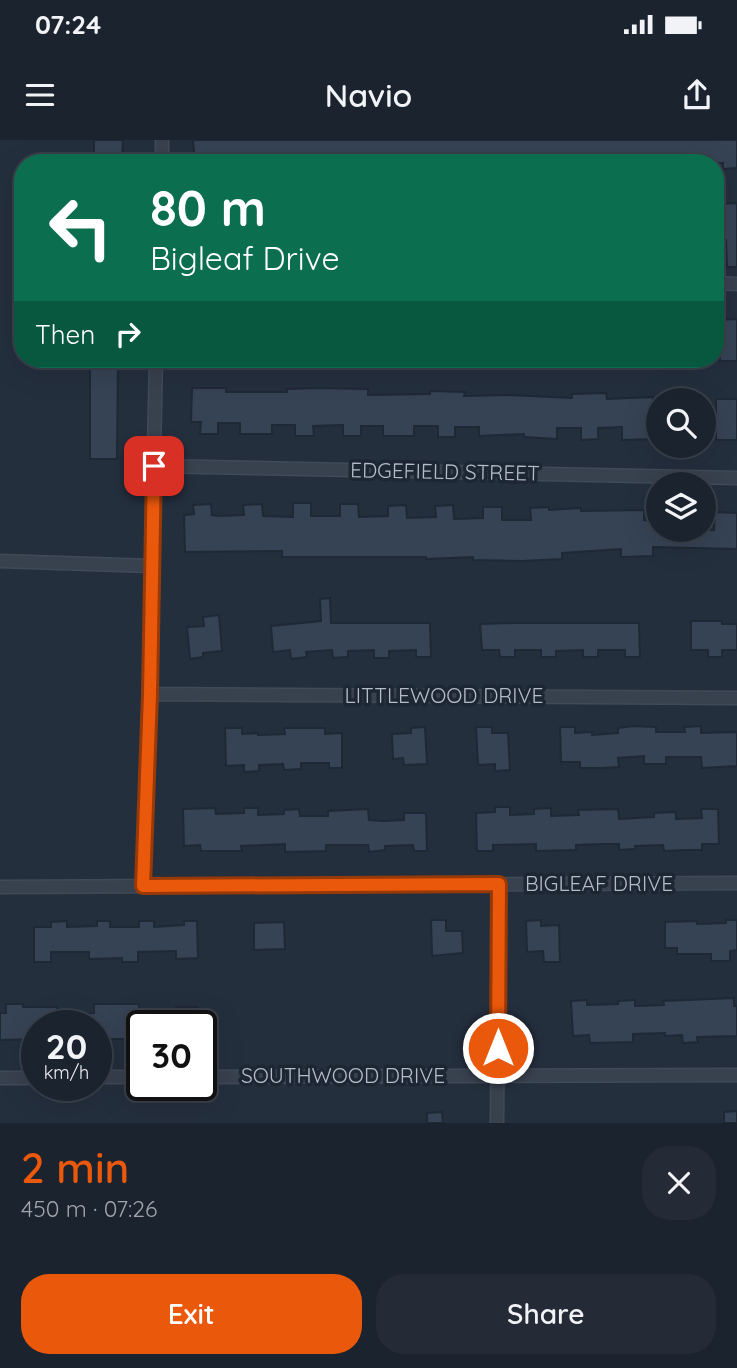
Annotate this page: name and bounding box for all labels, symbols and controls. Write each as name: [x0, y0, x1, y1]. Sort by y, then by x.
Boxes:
text: 07:24: [35, 8, 101, 41]
text: Navio: [325, 75, 412, 115]
icon: menu: [21, 76, 59, 114]
icon: share: [678, 76, 716, 114]
text: 80 m: [150, 177, 266, 238]
icon: left: [35, 182, 126, 273]
text: Bigleaf Drive: [150, 238, 340, 278]
icon: right: [109, 315, 147, 353]
text: Then: [35, 318, 95, 351]
map controls: [646, 388, 716, 542]
button: search: [646, 388, 716, 458]
pin: [124, 436, 184, 496]
icon: arrive: [135, 447, 173, 485]
street label: EDGEFIELD STREET: [350, 456, 540, 486]
button: layers: [646, 472, 716, 542]
street label: LITTLEWOOD DRIVE: [344, 682, 544, 708]
street label: BIGLEAF DRIVE: [525, 870, 673, 896]
speed limit sign: 30: [126, 1010, 217, 1101]
position arrow: [461, 1011, 535, 1085]
text: 20: [46, 1024, 87, 1068]
text: km/h: [44, 1061, 89, 1084]
street label: SOUTHWOOD DRIVE: [241, 1062, 445, 1088]
text: 2 min: [21, 1141, 129, 1194]
button: close: [642, 1146, 716, 1220]
text: 450 m · 07:26: [21, 1194, 157, 1223]
button: Exit: [21, 1274, 362, 1354]
button: Share: [376, 1274, 716, 1354]

